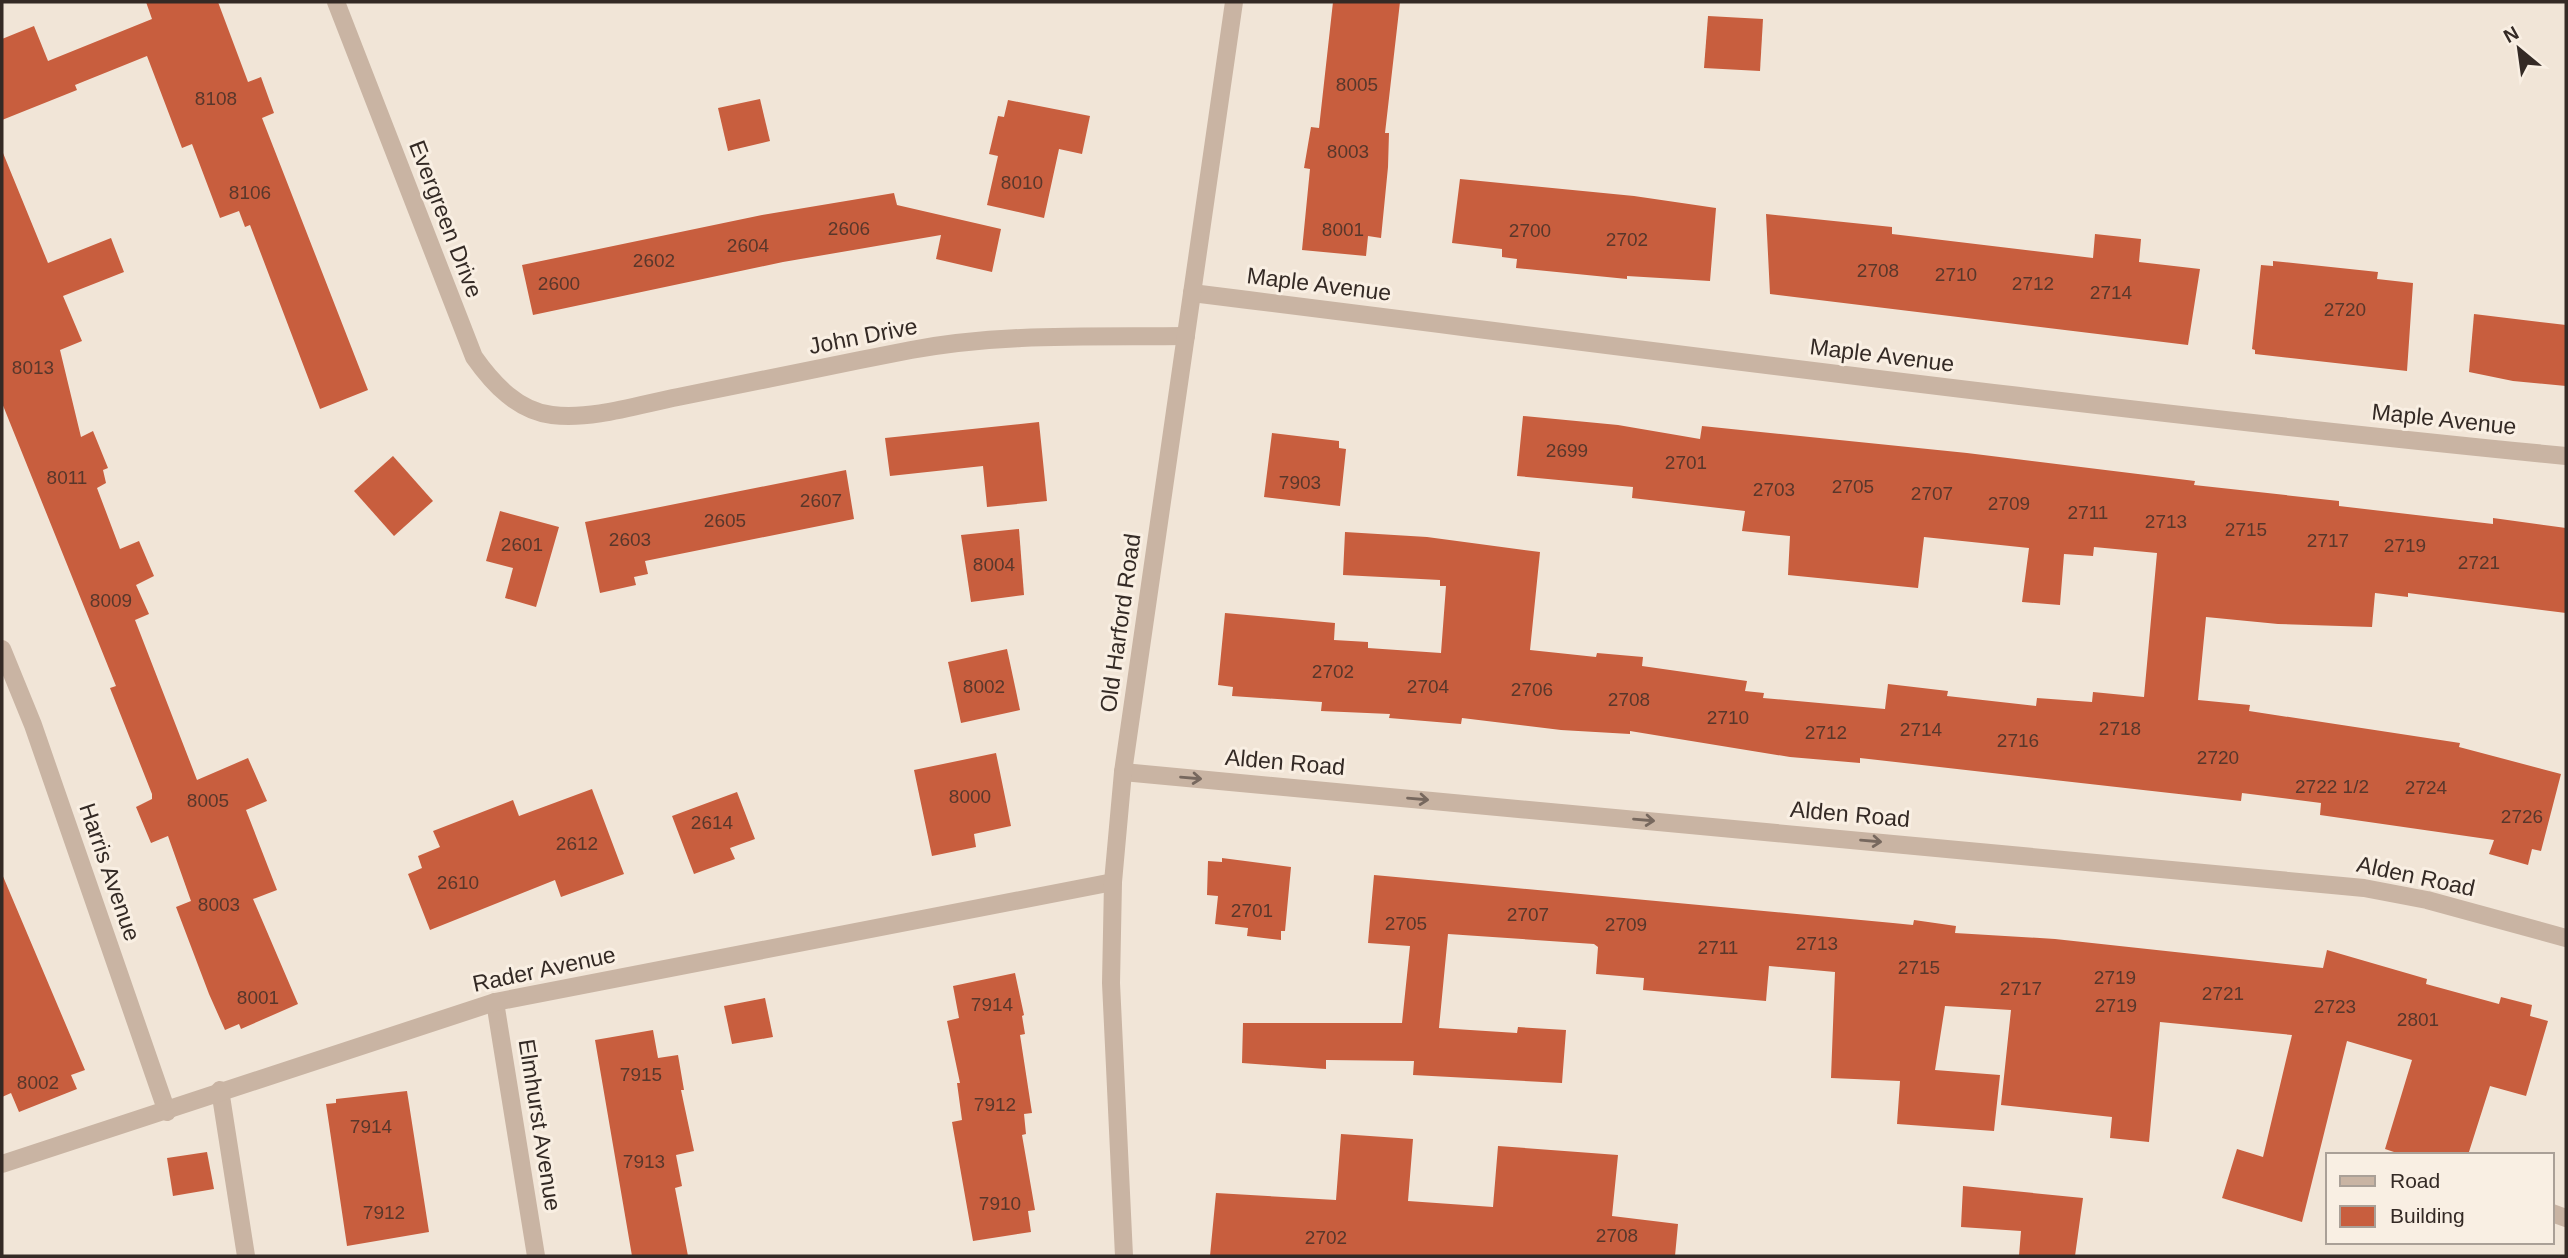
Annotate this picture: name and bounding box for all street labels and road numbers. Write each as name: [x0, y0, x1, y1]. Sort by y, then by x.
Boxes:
street label: Evergreen Drive: [404, 137, 488, 301]
street label: Maple Avenue: [1245, 262, 1393, 306]
street label: John Drive: [807, 313, 919, 359]
street label: Maple Avenue: [1808, 333, 1956, 377]
street label: Maple Avenue: [2370, 398, 2518, 440]
street label: Old Harford Road: [1095, 532, 1145, 714]
street label: Alden Road: [1224, 744, 1346, 780]
street label: Alden Road: [1789, 796, 1911, 832]
street label: Harris Avenue: [74, 800, 146, 944]
street label: Alden Road: [2355, 851, 2477, 901]
street label: Rader Avenue: [470, 941, 618, 997]
street label: Elmhurst Avenue: [514, 1037, 566, 1213]

